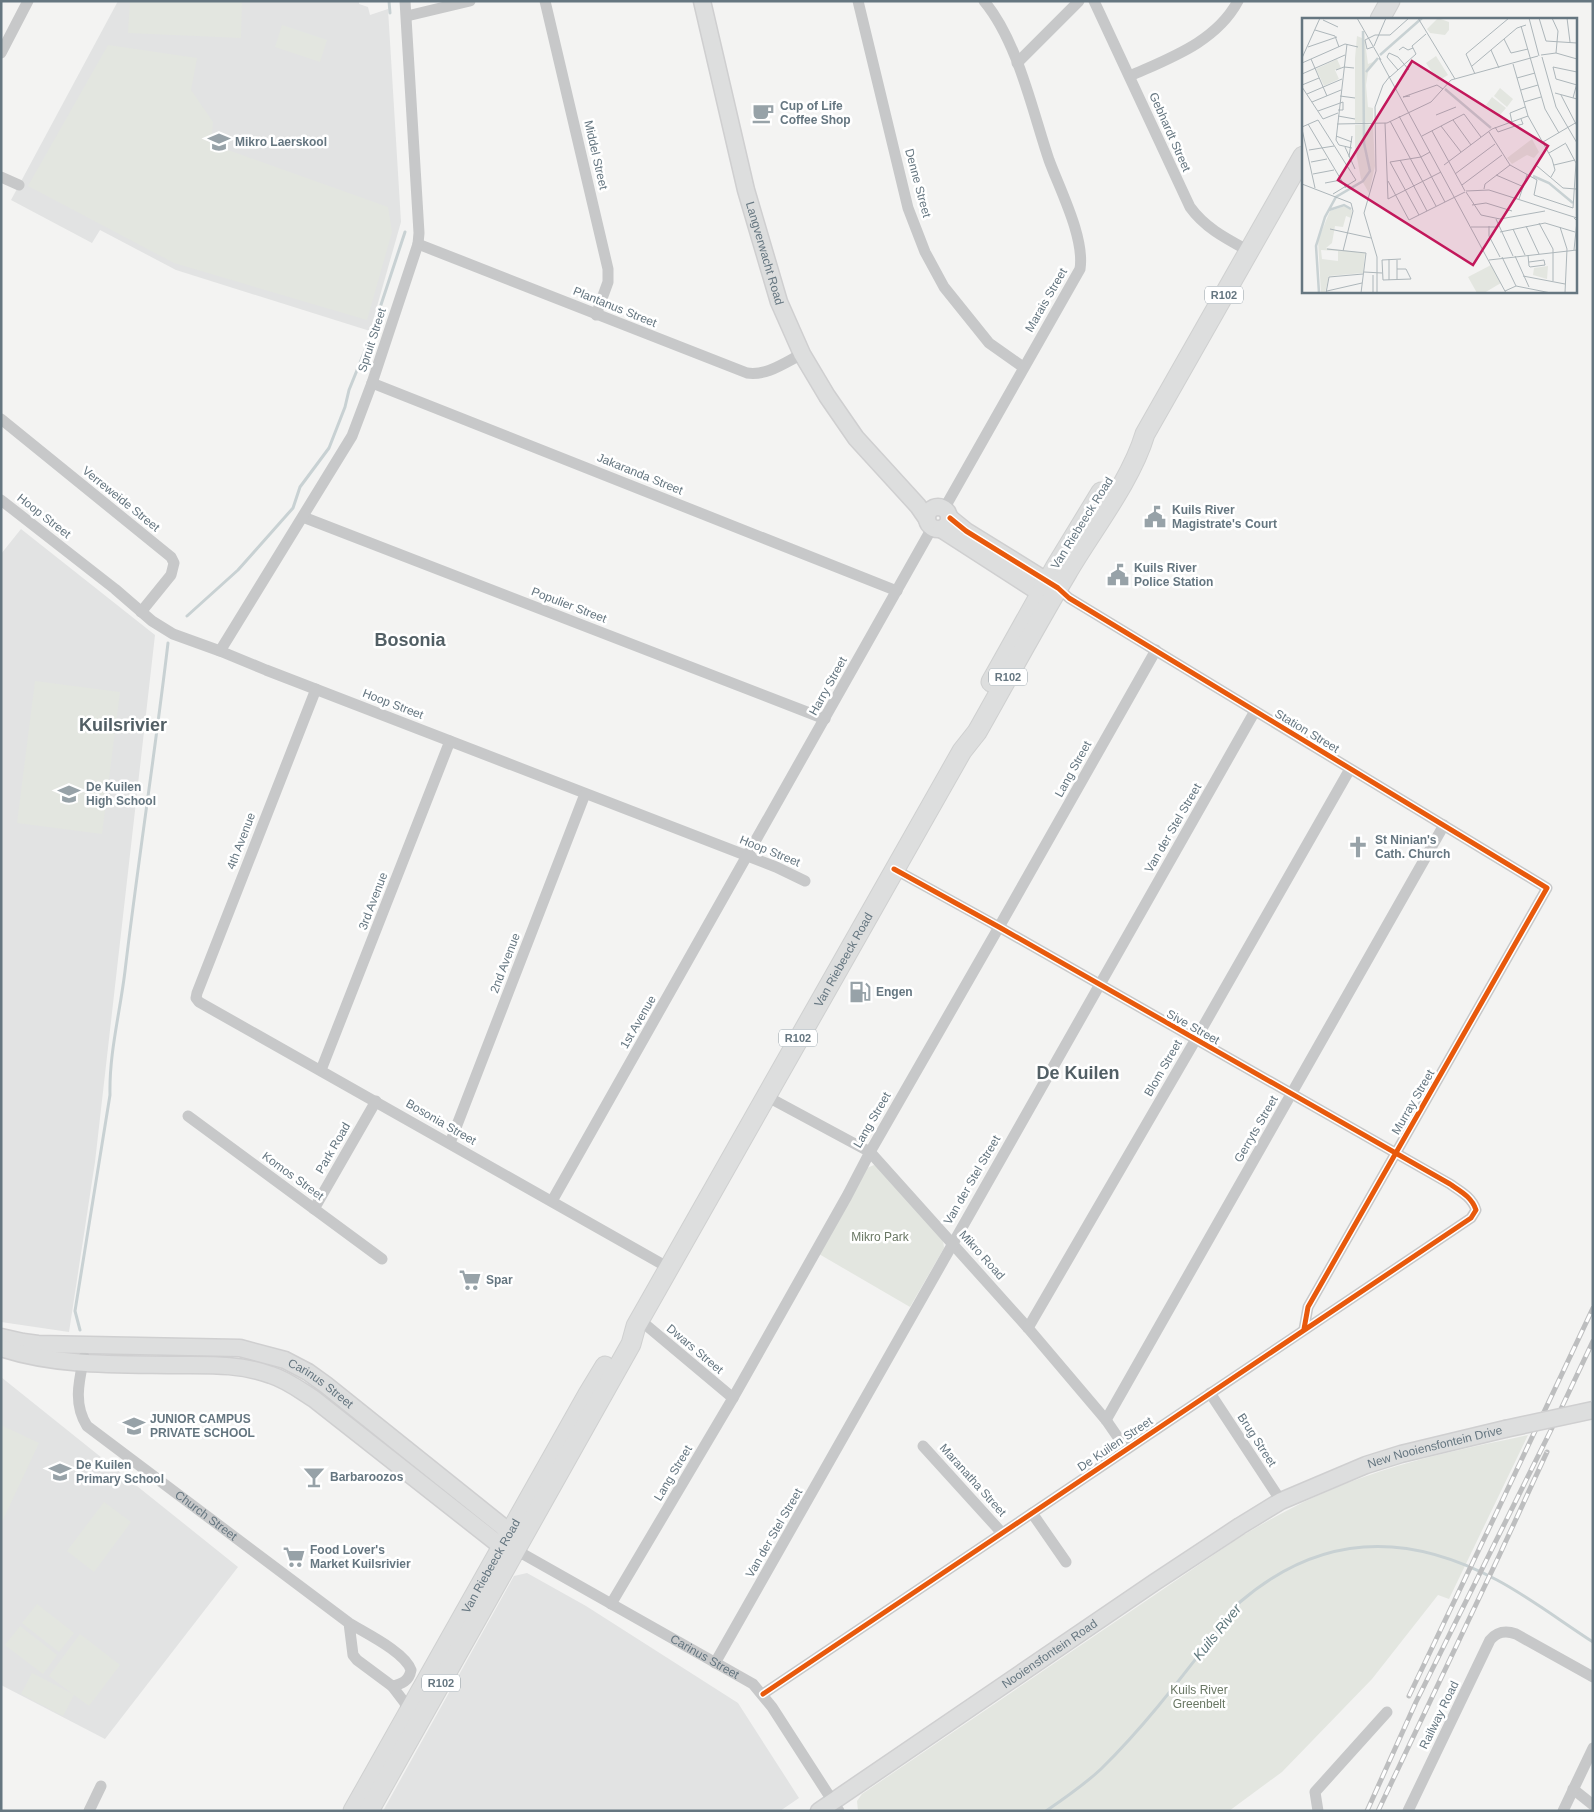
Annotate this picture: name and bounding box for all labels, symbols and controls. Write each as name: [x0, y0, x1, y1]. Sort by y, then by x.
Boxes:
inset map: [1302, 18, 1576, 292]
street label: Gebhardt Street: [1146, 90, 1194, 174]
place label: Cup of Life Coffee Shop: [780, 99, 851, 127]
cafe icon: Cup of Life Coffee Shop: [750, 100, 776, 126]
street label: Middel Street: [581, 119, 611, 192]
school or university icon: Mikro Laerskool: [206, 129, 232, 155]
place label: Mikro Laerskool: [235, 135, 327, 149]
street label: Denne Street: [902, 147, 934, 220]
street label: Langverwacht Road: [743, 200, 786, 307]
street label: Marais Street: [1022, 265, 1070, 334]
street label: Plantanus Street: [571, 284, 659, 330]
road number: R102: [1205, 286, 1243, 304]
street label: Spruit Street: [355, 305, 389, 374]
street label: Jakaranda Street: [595, 450, 686, 498]
street label: Verreweide Street: [80, 464, 163, 535]
street label: Van Riebeeck Road: [1048, 474, 1116, 572]
street label: Hoop Street: [14, 491, 74, 542]
place label: Kuils River Magistrate's Court: [1172, 503, 1277, 531]
public building icon: Kuils River Magistrate's Court: [1142, 504, 1168, 530]
place label: Kuils River Police Station: [1134, 561, 1213, 589]
public building icon: Kuils River Police Station: [1105, 562, 1131, 588]
street label: Populier Street: [529, 584, 609, 626]
district label: Bosonia: [374, 630, 446, 650]
street label: Harry Street: [806, 654, 850, 718]
road number: R102: [989, 669, 1027, 686]
street label: Hoop Street: [361, 686, 426, 722]
street label: Station Street: [1272, 706, 1342, 756]
district label: Kuilsrivier: [79, 715, 167, 735]
street label: Lang Street: [1052, 738, 1094, 800]
place label: De Kuilen High School: [86, 780, 156, 808]
street label: Van der Stel Street: [1142, 780, 1205, 875]
school or university icon: De Kuilen High School: [56, 781, 82, 807]
street label: 4th Avenue: [224, 810, 258, 871]
street label: Hoop Street: [738, 833, 803, 870]
place label: St Ninian's Cath. Church: [1375, 833, 1450, 861]
church icon: St Ninian's Cath. Church: [1345, 834, 1371, 860]
street label: 3rd Avenue: [356, 870, 390, 932]
street label: Van Riebeeck Road: [811, 910, 876, 1009]
street label: 2nd Avenue: [487, 931, 523, 995]
fuel station icon: Engen: [847, 979, 873, 1005]
place label: Engen: [876, 985, 913, 999]
street label: 1st Avenue: [617, 993, 659, 1051]
street label: Sive Street: [1164, 1007, 1223, 1048]
road number: R102: [779, 1030, 817, 1046]
street label: Blom Street: [1141, 1037, 1185, 1099]
district label: De Kuilen: [1036, 1063, 1120, 1083]
street label: Murray Street: [1389, 1066, 1438, 1137]
street label: Lang Street: [850, 1089, 894, 1150]
street label: Gerryts Street: [1231, 1093, 1281, 1165]
street label: Bosonia Street: [403, 1096, 479, 1148]
street label: Park Road: [313, 1120, 353, 1176]
street label: Van der Stel Street: [941, 1132, 1004, 1227]
street label: Komos Street: [259, 1149, 327, 1203]
street label: Mikro Road: [956, 1228, 1008, 1282]
park label: Mikro Park: [851, 1230, 910, 1244]
supermarket icon: Spar: [457, 1267, 483, 1293]
place label: Spar: [486, 1273, 513, 1287]
street label: Dwars Street: [664, 1321, 727, 1377]
street label: Carinus Street: [286, 1356, 357, 1411]
street label: Brug Street: [1235, 1411, 1280, 1470]
place label: JUNIOR CAMPUS PRIVATE SCHOOL: [150, 1412, 255, 1440]
school or university icon: JUNIOR CAMPUS PRIVATE SCHOOL: [121, 1413, 147, 1439]
street label: De Kuilen Street: [1075, 1413, 1156, 1474]
street label: New Nooiensfontein Drive: [1366, 1423, 1504, 1471]
street label: Maranatha Street: [937, 1441, 1010, 1520]
street label: Lang Street: [651, 1442, 695, 1503]
place label: De Kuilen Primary School: [76, 1458, 164, 1486]
school or university icon: De Kuilen Primary School: [47, 1459, 73, 1485]
bar icon: Barbaroozos: [301, 1464, 327, 1490]
place label: Barbaroozos: [330, 1470, 404, 1484]
street label: Van der Stel Street: [743, 1485, 806, 1580]
street label: Church Street: [172, 1488, 240, 1544]
street label: Van Riebeeck Road: [459, 1517, 523, 1616]
place label: Food Lover's Market Kuilsrivier: [310, 1543, 411, 1571]
supermarket icon: Food Lover's Market Kuilsrivier: [281, 1544, 307, 1570]
water label: Kuils River: [1190, 1600, 1245, 1663]
street label: Nooiensfontein Road: [999, 1616, 1100, 1691]
street label: Carinus Street: [668, 1632, 742, 1682]
road number: R102: [422, 1675, 460, 1692]
street label: Railway Road: [1416, 1679, 1462, 1751]
park label: Kuils River Greenbelt: [1170, 1683, 1228, 1711]

